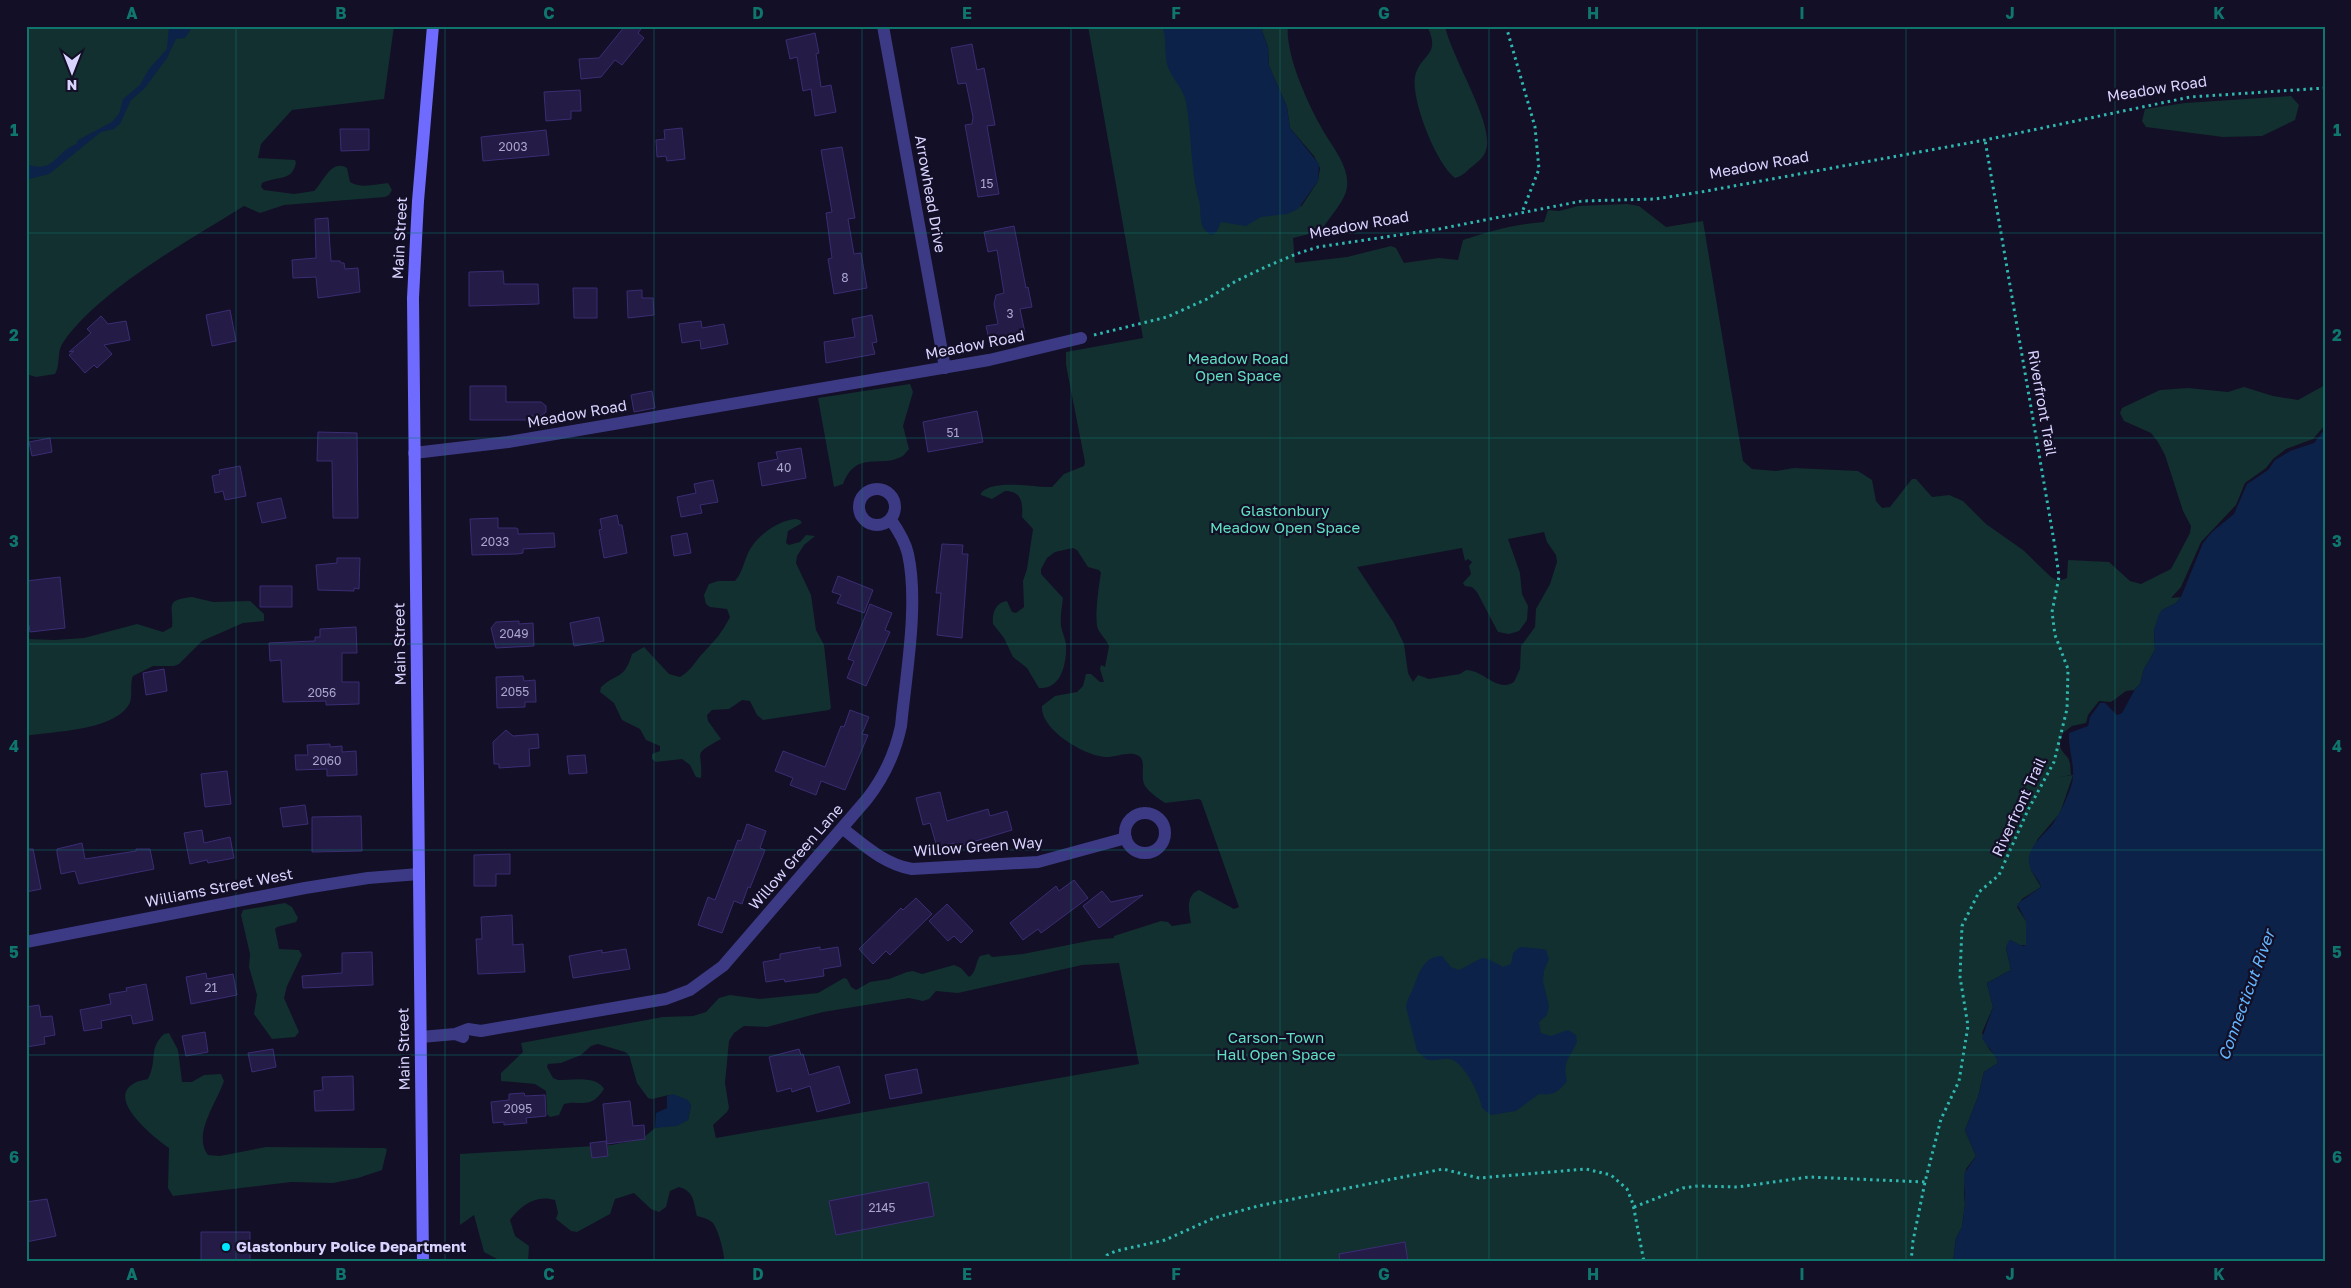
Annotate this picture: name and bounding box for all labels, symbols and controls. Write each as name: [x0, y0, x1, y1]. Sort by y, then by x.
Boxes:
text: A: [126, 3, 138, 23]
text: B: [335, 3, 347, 23]
text: C: [543, 3, 555, 23]
text: D: [752, 3, 764, 23]
text: E: [962, 3, 972, 23]
text: F: [1171, 3, 1181, 23]
text: G: [1378, 3, 1390, 23]
text: H: [1587, 3, 1599, 23]
text: I: [1799, 3, 1805, 23]
text: J: [2005, 3, 2015, 23]
text: K: [2213, 3, 2225, 23]
north arrow: [48, 48, 98, 98]
street label: Meadow Road: [2106, 71, 2208, 105]
text: N: [67, 77, 77, 94]
text: 1: [10, 120, 18, 140]
text: 1: [2333, 120, 2341, 140]
street label: Arrowhead Drive: [912, 134, 950, 254]
house number: 2003: [499, 139, 527, 154]
street label: Meadow Road: [1708, 146, 1810, 182]
house number: 15: [981, 176, 993, 191]
street label: Main Street: [388, 196, 410, 280]
street label: Meadow Road: [1308, 206, 1410, 242]
house number: 8: [841, 270, 849, 285]
house number: 3: [1006, 306, 1014, 321]
text: 2: [9, 325, 19, 345]
text: 2: [2332, 325, 2342, 345]
street label: Meadow Road: [924, 326, 1026, 362]
park label: Meadow Road Open Space: [1188, 349, 1288, 384]
street label: Riverfront Trail: [2025, 349, 2061, 457]
street label: Meadow Road: [526, 395, 628, 431]
house number: 51: [947, 425, 960, 440]
house number: 40: [777, 460, 791, 475]
park label: Glastonbury Meadow Open Space: [1210, 501, 1360, 536]
text: 3: [9, 531, 19, 551]
text: 3: [2332, 531, 2342, 551]
house number: 2033: [481, 534, 509, 549]
street label: Main Street: [389, 602, 409, 686]
house number: 2049: [500, 626, 528, 641]
house number: 2055: [501, 684, 529, 699]
house number: 2056: [308, 685, 336, 700]
text: 4: [9, 736, 19, 756]
text: 4: [2332, 736, 2342, 756]
house number: 2060: [312, 753, 342, 768]
street label: Riverfront Trail: [1987, 754, 2049, 859]
street label: Willow Green Lane: [744, 800, 846, 913]
street label: Willow Green Way: [913, 832, 1044, 860]
street label: Williams Street West: [143, 864, 294, 910]
water label: Connecticut River: [2213, 925, 2280, 1063]
text: 5: [9, 942, 19, 962]
text: 5: [2332, 942, 2342, 962]
house number: 21: [205, 980, 218, 995]
street label: Main Street: [393, 1007, 413, 1091]
park label: Carson–Town Hall Open Space: [1216, 1028, 1336, 1063]
house number: 2095: [504, 1101, 532, 1116]
text: 6: [9, 1147, 19, 1167]
text: 6: [2332, 1147, 2342, 1167]
house number: 2145: [868, 1200, 896, 1215]
place label: Glastonbury Police Department: [236, 1237, 466, 1255]
marker: Glastonbury Police Department: [220, 1241, 232, 1253]
text: A: [126, 1264, 138, 1284]
text: B: [335, 1264, 347, 1284]
text: C: [543, 1264, 555, 1284]
text: D: [752, 1264, 764, 1284]
text: E: [962, 1264, 972, 1284]
text: F: [1171, 1264, 1181, 1284]
text: G: [1378, 1264, 1390, 1284]
text: H: [1587, 1264, 1599, 1284]
text: I: [1799, 1264, 1805, 1284]
text: J: [2005, 1264, 2015, 1284]
text: K: [2213, 1264, 2225, 1284]

